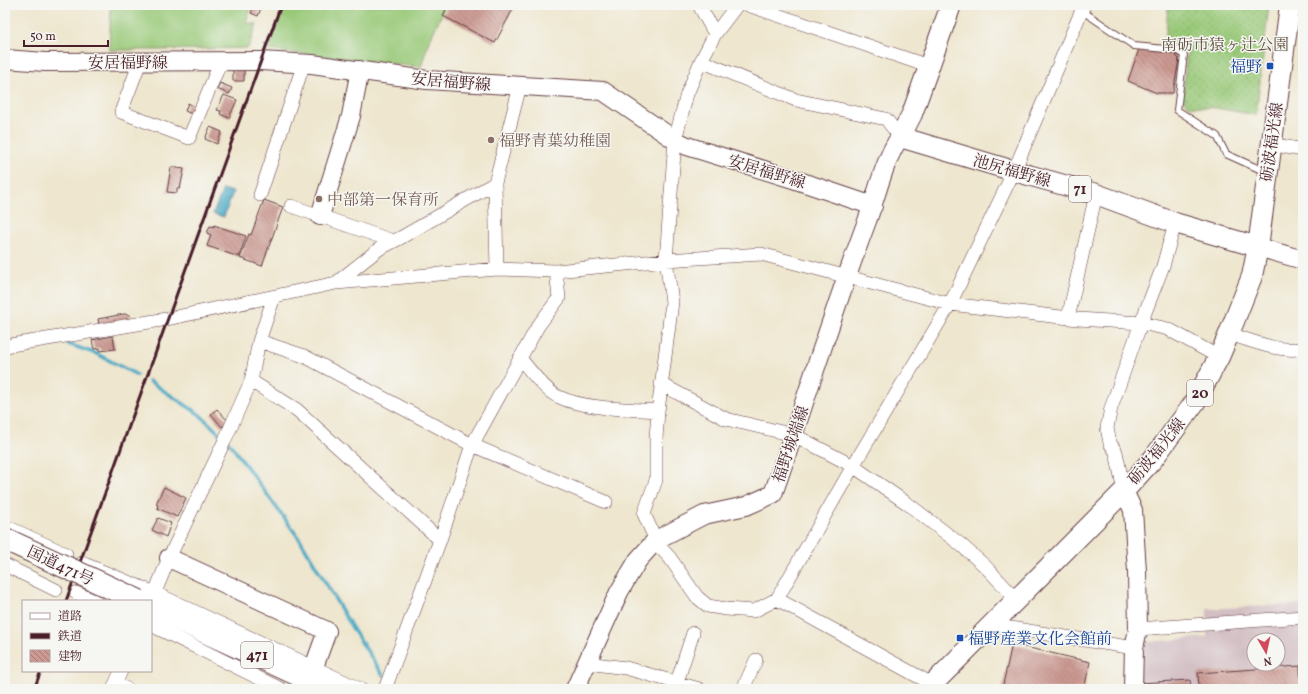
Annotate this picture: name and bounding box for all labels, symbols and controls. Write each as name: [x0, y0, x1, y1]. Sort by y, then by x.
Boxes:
scale bar: [24, 22, 108, 48]
text: 50 m: [30, 29, 56, 45]
park label: 南砺市猿ヶ辻公園: [1161, 35, 1289, 57]
street label: 安居福野線: [88, 53, 168, 75]
place label: 福野: [1230, 57, 1262, 79]
marker: 福野: [1265, 61, 1275, 71]
street label: 安居福野線: [410, 69, 492, 97]
street label: 砺波福光線: [1257, 101, 1289, 183]
place label: 福野青葉幼稚園: [499, 131, 611, 153]
marker: 福野青葉幼稚園: [486, 135, 496, 145]
street label: 池尻福野線: [970, 150, 1053, 194]
street label: 安居福野線: [725, 151, 808, 195]
road number: 71: [1069, 176, 1091, 202]
place label: 中部第一保育所: [327, 190, 439, 212]
marker: 中部第一保育所: [314, 194, 324, 204]
road number: 20: [1187, 380, 1213, 406]
street label: 福野城端線: [768, 403, 815, 486]
street label: 砺波福光線: [1124, 414, 1191, 490]
street label: 国道471号: [23, 542, 97, 592]
legend: [22, 600, 152, 672]
text: 道路: [58, 609, 82, 625]
text: 鉄道: [57, 629, 82, 645]
place label: 福野産業文化会館前: [968, 629, 1112, 651]
north arrow: [1246, 632, 1286, 672]
marker: 福野産業文化会館前: [955, 633, 965, 643]
road number: 471: [241, 642, 273, 668]
text: 建物: [58, 649, 82, 665]
text: N: [1262, 652, 1272, 668]

